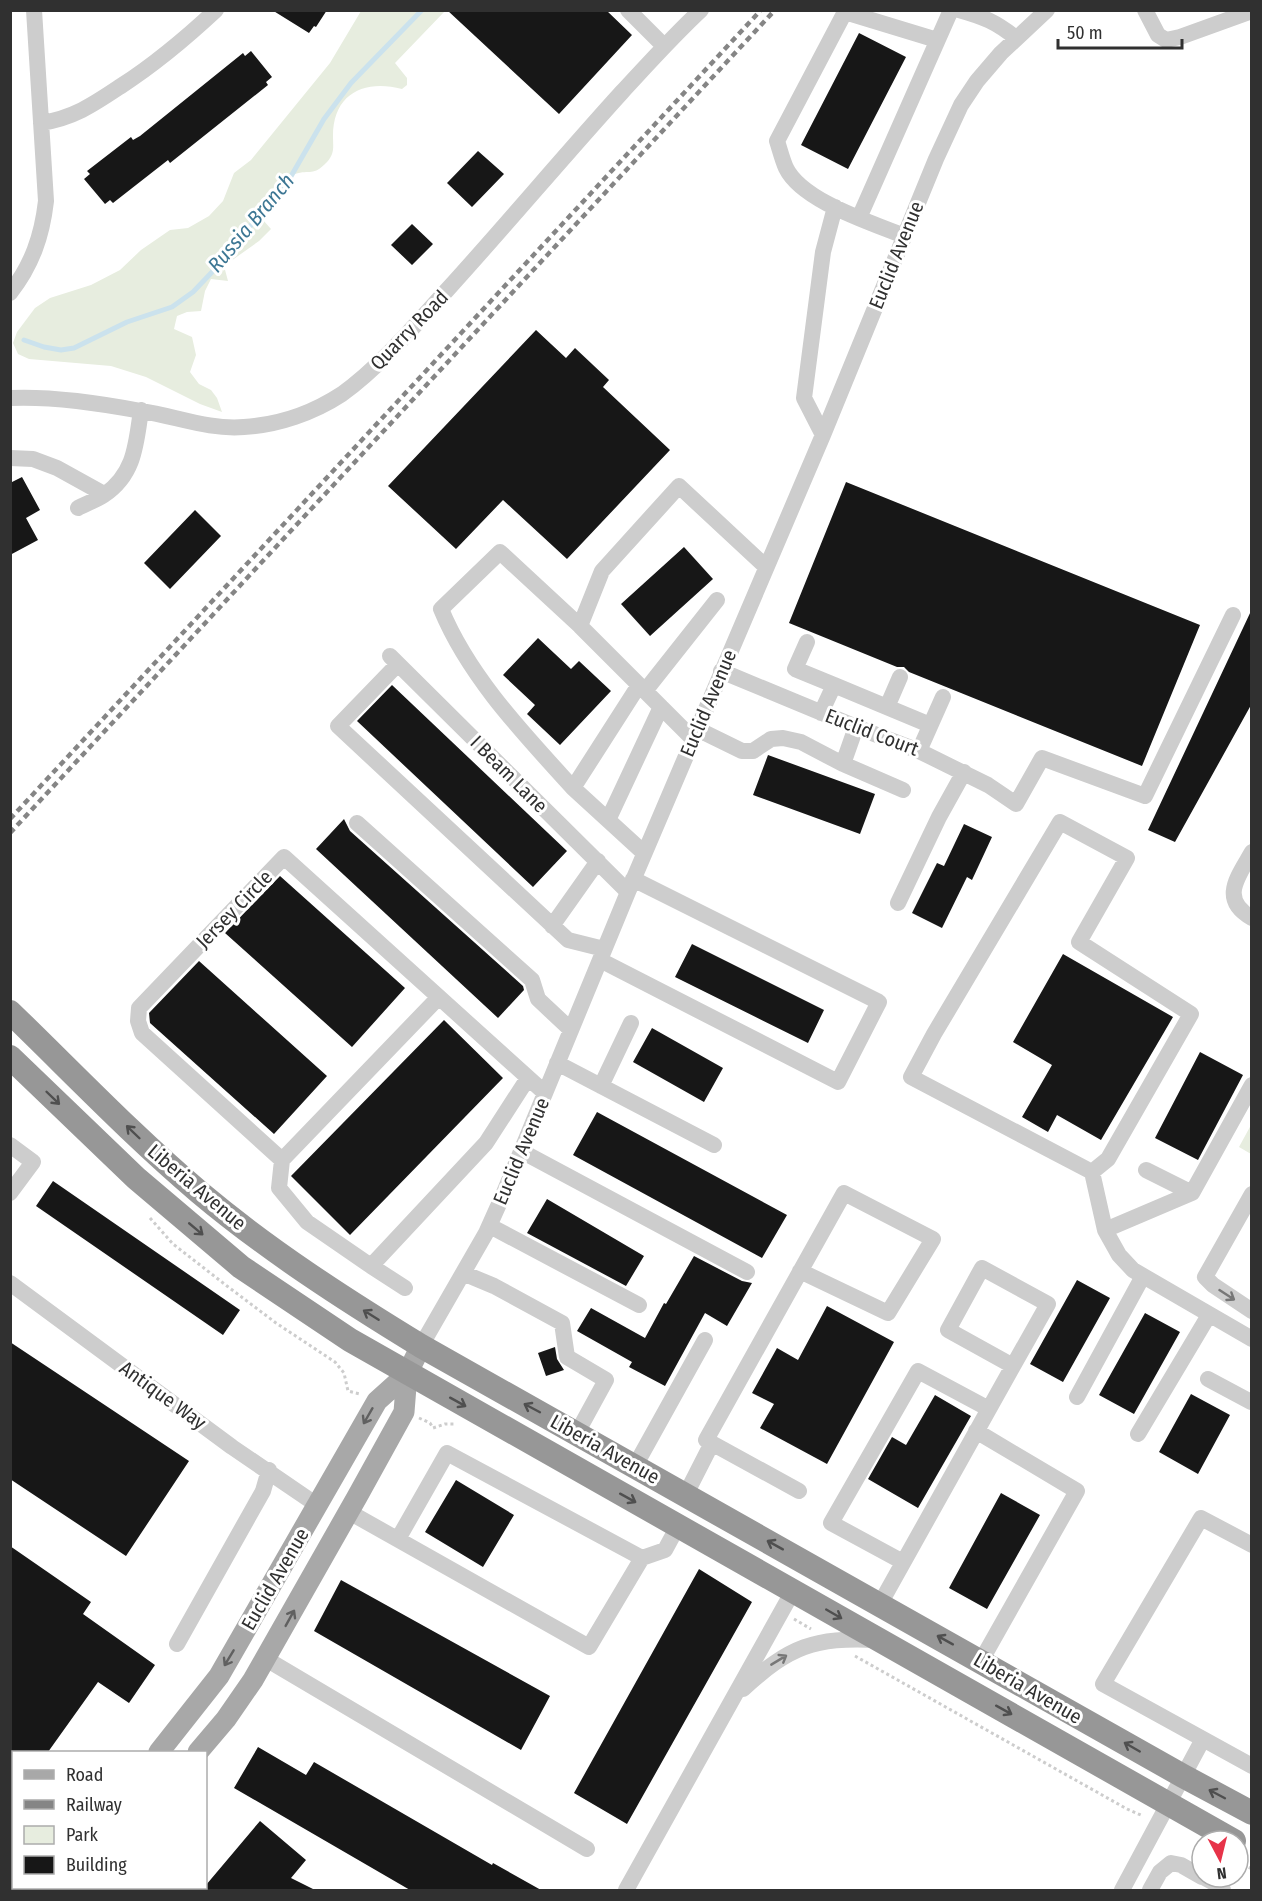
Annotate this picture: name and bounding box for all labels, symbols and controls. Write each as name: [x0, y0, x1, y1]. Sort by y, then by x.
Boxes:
scale bar: [1058, 12, 1182, 50]
text: 50 m: [1067, 22, 1103, 44]
water label: Russia Branch: [202, 168, 300, 278]
street label: Euclid Avenue: [864, 198, 928, 312]
street label: Quarry Road: [365, 285, 453, 375]
street label: Euclid Avenue: [675, 646, 741, 760]
street label: Euclid Court: [822, 703, 923, 761]
street label: I Beam Lane: [465, 730, 553, 818]
street label: Jersey Circle: [191, 865, 277, 953]
one-way arrow: [45, 1090, 60, 1105]
street label: Euclid Avenue: [488, 1094, 554, 1208]
one-way arrow: [126, 1125, 141, 1140]
street label: Liberia Avenue: [143, 1139, 251, 1235]
one-way arrow: [188, 1222, 203, 1236]
one-way arrow: [1219, 1289, 1235, 1301]
one-way arrow: [363, 1309, 380, 1321]
street label: Antique Way: [115, 1356, 211, 1434]
one-way arrow: [449, 1397, 466, 1409]
one-way arrow: [523, 1402, 541, 1413]
one-way arrow: [362, 1407, 373, 1425]
street label: Liberia Avenue: [546, 1409, 664, 1489]
one-way arrow: [619, 1492, 636, 1504]
street label: Euclid Avenue: [236, 1524, 314, 1634]
one-way arrow: [767, 1538, 784, 1550]
one-way arrow: [285, 1609, 296, 1627]
one-way arrow: [826, 1609, 843, 1621]
one-way arrow: [937, 1634, 954, 1646]
street label: Liberia Avenue: [970, 1647, 1086, 1729]
one-way arrow: [223, 1649, 235, 1666]
one-way arrow: [770, 1654, 787, 1667]
one-way arrow: [995, 1705, 1012, 1717]
one-way arrow: [1124, 1741, 1142, 1752]
legend: [12, 1751, 207, 1889]
text: Road: [66, 1764, 103, 1786]
one-way arrow: [1209, 1788, 1227, 1799]
text: Railway: [66, 1794, 122, 1816]
text: Park: [66, 1824, 99, 1846]
north arrow: [1190, 1829, 1250, 1889]
text: Building: [66, 1854, 127, 1876]
text: N: [1216, 1863, 1228, 1883]

